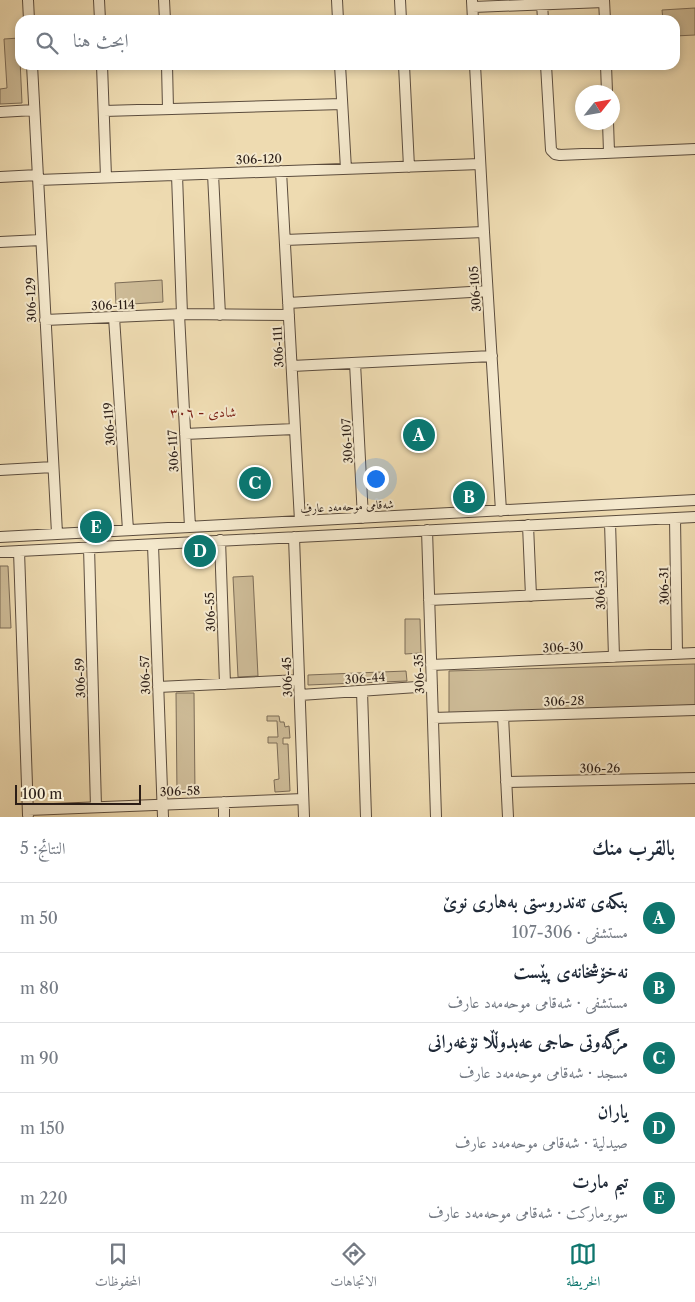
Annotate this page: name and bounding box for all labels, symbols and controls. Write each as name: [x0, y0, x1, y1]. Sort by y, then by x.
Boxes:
search box: [15, 15, 680, 70]
icon: search: [33, 29, 61, 57]
text: ابحث هنا: [73, 29, 129, 52]
north arrow: [575, 85, 620, 130]
street label: 306-120: [236, 151, 282, 167]
street label: 306-105: [466, 266, 484, 312]
street label: 306-129: [23, 277, 39, 323]
street label: 306-114: [91, 297, 135, 313]
street label: 306-111: [269, 326, 287, 368]
street label: 306-119: [100, 402, 118, 446]
district label: شادی - ٣٠٦: [170, 403, 236, 421]
pin: A: [403, 416, 435, 454]
street label: 306-107: [338, 418, 356, 464]
street label: 306-117: [164, 429, 182, 473]
pin: C: [239, 464, 271, 502]
your location: [363, 466, 389, 492]
pin: B: [453, 478, 485, 516]
street label: شەقامی موحەمەد عارف: [300, 496, 394, 517]
pin: E: [80, 508, 112, 546]
pin: D: [184, 532, 216, 570]
street label: 306-31: [656, 567, 672, 605]
street label: 306-33: [592, 570, 608, 610]
street label: 306-55: [202, 592, 218, 632]
street label: 306-30: [542, 638, 584, 656]
street label: 306-35: [411, 654, 427, 694]
street label: 306-57: [137, 655, 153, 695]
street label: 306-45: [279, 657, 295, 697]
street label: 306-59: [72, 658, 88, 698]
street label: 306-44: [344, 669, 386, 687]
street label: 306-28: [543, 693, 585, 709]
street label: 306-26: [580, 760, 620, 776]
scale bar: [15, 782, 141, 805]
street label: 306-58: [160, 783, 200, 799]
text: 100 m: [22, 785, 62, 803]
text: بالقرب منك: [592, 835, 675, 860]
text: النتائج: 5: [20, 838, 66, 858]
text: بنکەی تەندروستی بەهاری نوێ: [443, 890, 628, 913]
text: 50 m: [20, 908, 58, 928]
text: A: [653, 908, 665, 928]
text: مستشفى · 306-107: [512, 922, 628, 942]
text: نەخۆشخانەی پێست: [513, 960, 628, 983]
text: 80 m: [20, 978, 59, 998]
text: B: [653, 978, 665, 998]
text: مستشفى · شەقامی موحەمەد عارف: [447, 992, 628, 1012]
text: مزگەوتی حاجی عەبدوڵڵا نۆغەرانی: [428, 1030, 628, 1053]
text: 90 m: [20, 1048, 59, 1068]
text: C: [653, 1048, 665, 1068]
text: مسجد · شەقامی موحەمەد عارف: [459, 1062, 628, 1082]
text: یاران: [597, 1100, 628, 1123]
text: 150 m: [20, 1118, 65, 1138]
text: D: [652, 1118, 666, 1138]
text: صيدلية · شەقامی موحەمەد عارف: [455, 1132, 628, 1152]
text: تيم مارت: [572, 1170, 628, 1193]
text: 220 m: [20, 1188, 68, 1208]
text: E: [653, 1188, 665, 1208]
text: سوبرماركت · شەقامی موحەمەد عارف: [428, 1202, 628, 1222]
tab: المحفوظات: [95, 1240, 141, 1295]
tab: الاتجاهات: [330, 1240, 377, 1295]
tab: الخريطة: [566, 1240, 600, 1295]

